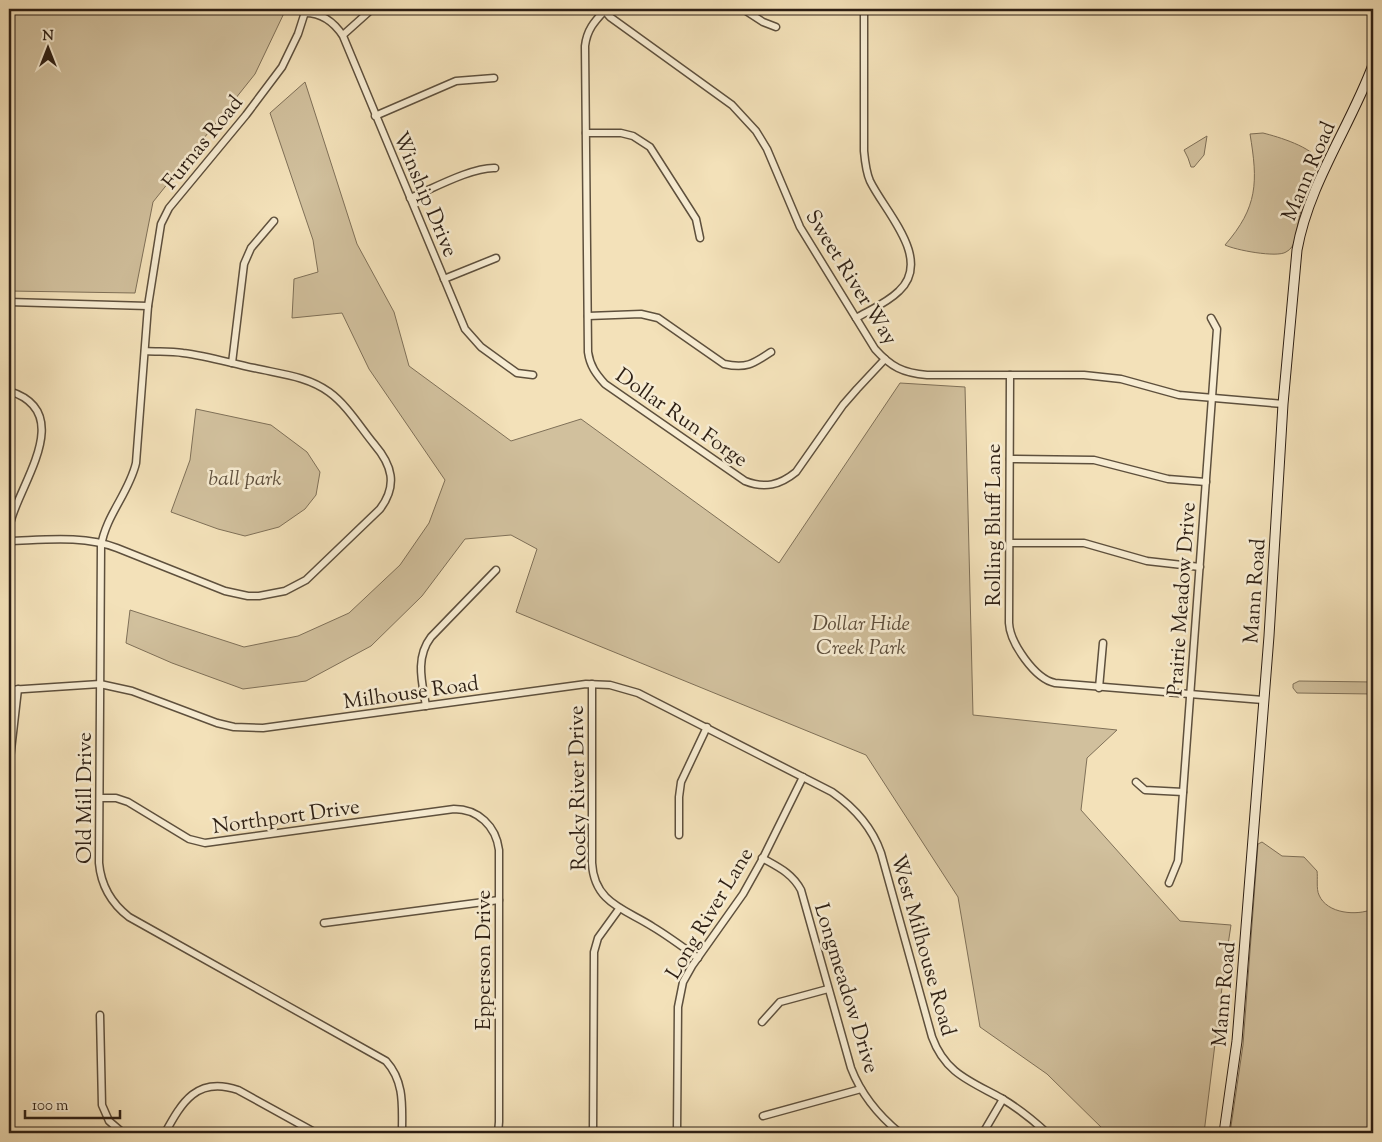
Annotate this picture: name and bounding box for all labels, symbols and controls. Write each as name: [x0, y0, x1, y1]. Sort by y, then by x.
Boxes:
north arrow: [22, 22, 72, 72]
text: N: [42, 27, 54, 47]
street label: Furnas Road: [156, 90, 251, 197]
street label: Mann Road: [1275, 117, 1344, 226]
street label: Winship Drive: [384, 127, 464, 262]
street label: Sweet River Way: [797, 205, 904, 352]
street label: Dollar Run Forge: [609, 362, 753, 476]
street label: Rolling Bluff Lane: [980, 444, 1010, 606]
park label: ball park: [208, 465, 282, 495]
street label: Prairie Meadow Drive: [1161, 501, 1205, 697]
street label: Mann Road: [1237, 537, 1275, 645]
park label: Dollar Hide Creek Park: [812, 610, 910, 664]
street label: Milhouse Road: [342, 670, 481, 718]
street label: Rocky River Drive: [563, 705, 595, 871]
street label: Old Mill Drive: [71, 732, 101, 864]
street label: Northport Drive: [211, 793, 362, 843]
street label: Long River Lane: [660, 843, 762, 986]
street label: West Milhouse Road: [882, 851, 962, 1040]
street label: Epperson Drive: [470, 890, 500, 1030]
street label: Longmeadow Drive: [805, 900, 885, 1077]
street label: Mann Road: [1205, 940, 1245, 1048]
scale bar: [25, 1087, 120, 1119]
text: 100 m: [32, 1096, 69, 1117]

